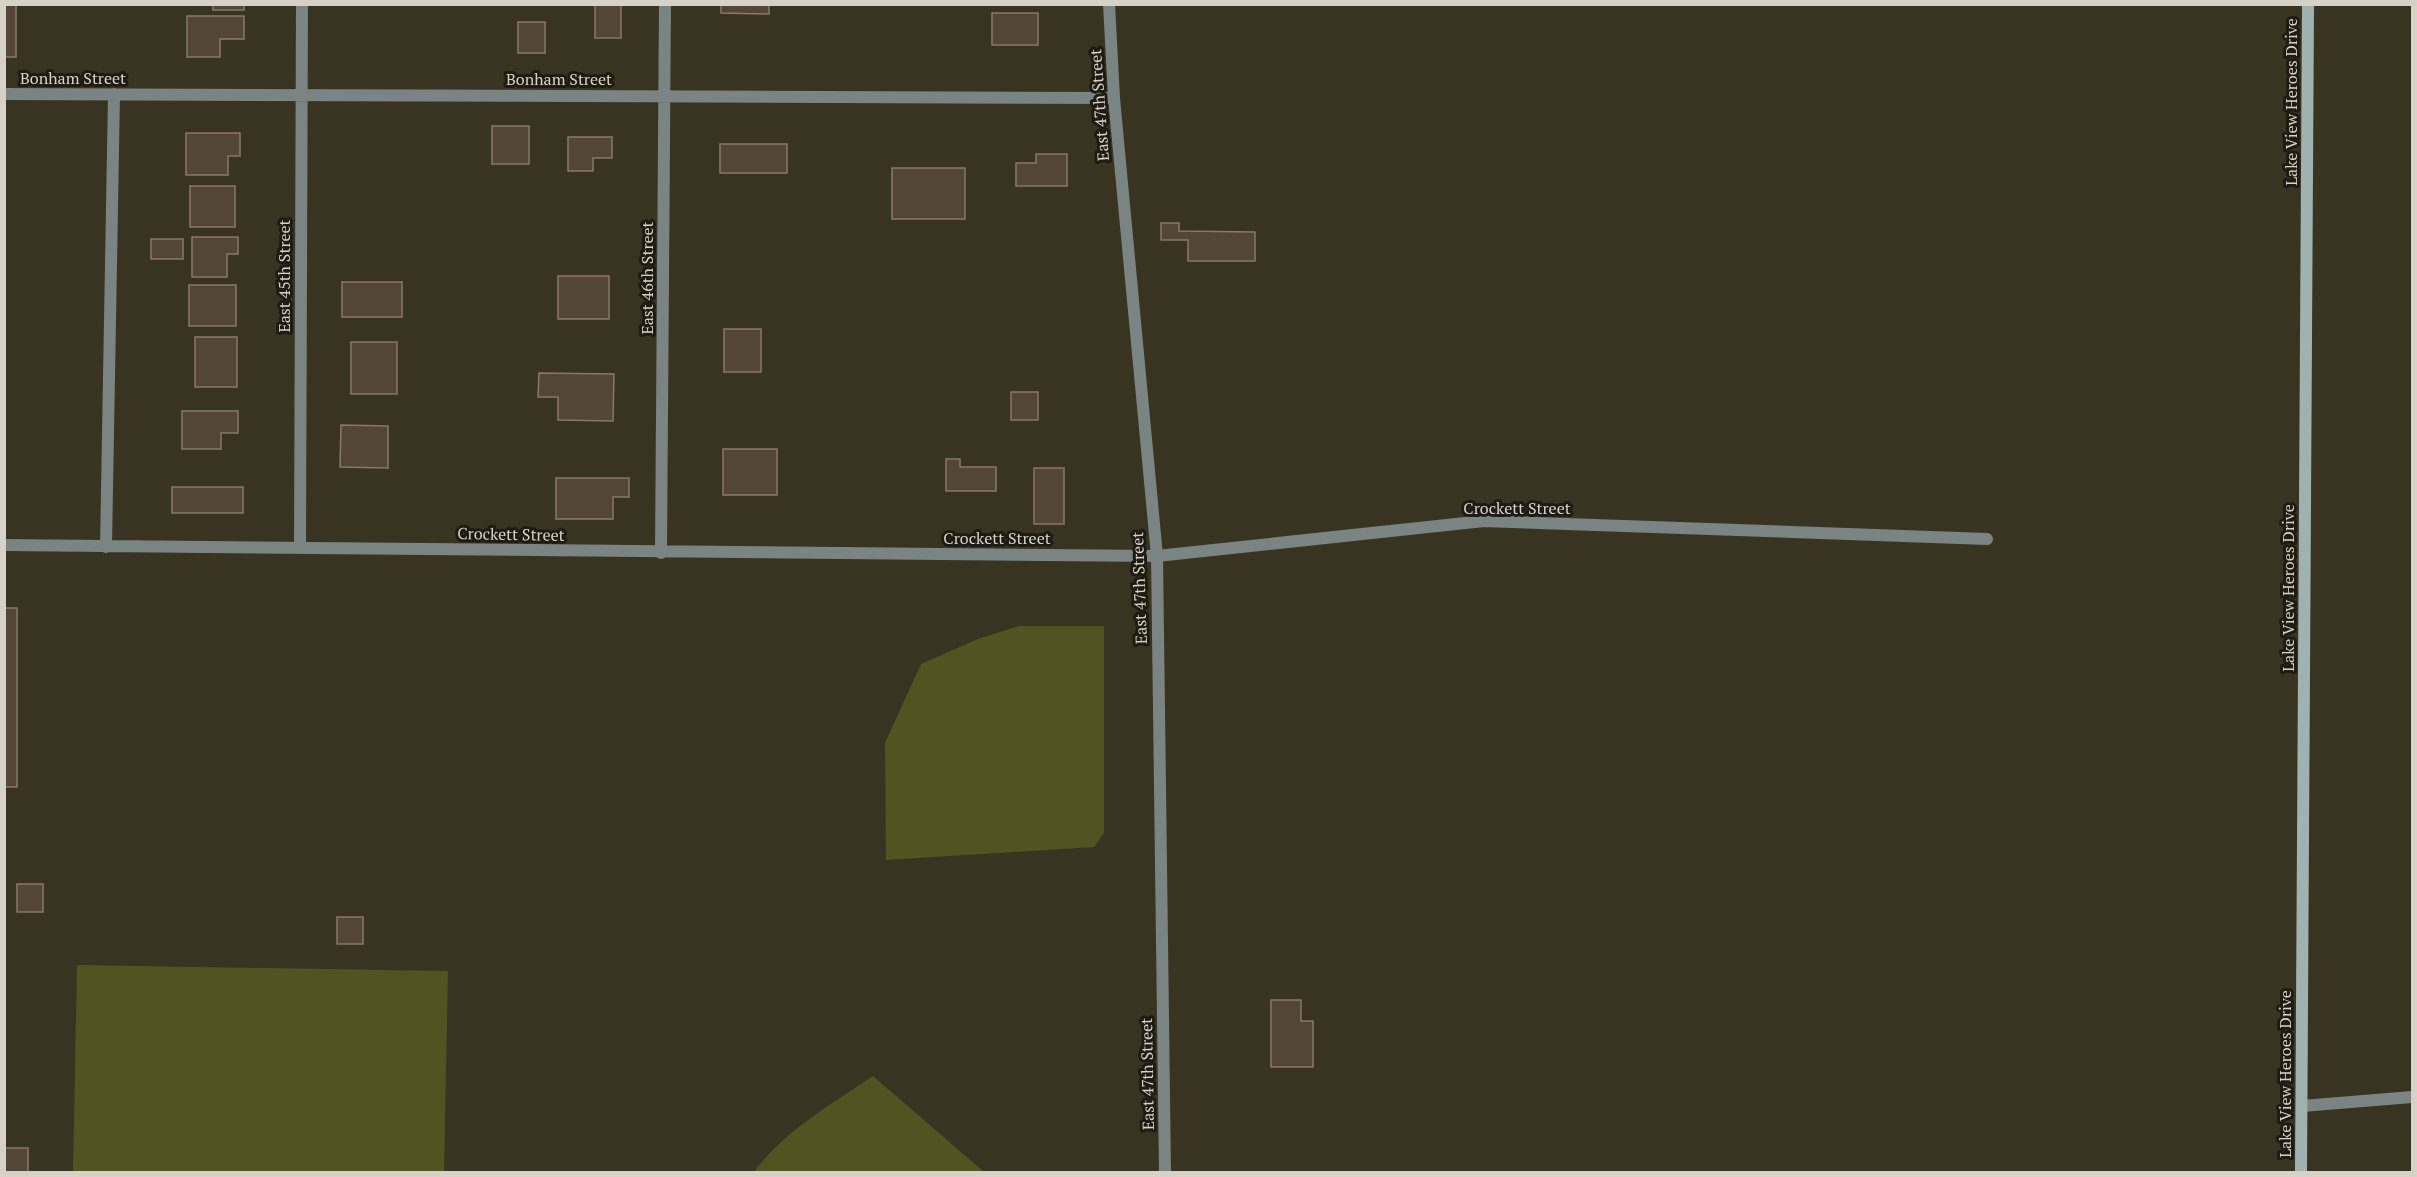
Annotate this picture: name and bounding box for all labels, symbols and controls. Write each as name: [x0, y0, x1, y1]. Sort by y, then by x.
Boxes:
street label: Lake View Heroes Drive: [2280, 18, 2302, 186]
street label: East 47th Street: [1084, 48, 1114, 162]
street label: Bonham Street: [20, 67, 126, 89]
street label: Bonham Street: [506, 68, 612, 90]
street label: East 45th Street: [273, 219, 295, 333]
street label: East 46th Street: [636, 221, 658, 335]
street label: Crockett Street: [1463, 497, 1571, 519]
street label: Lake View Heroes Drive: [2277, 504, 2299, 672]
street label: Crockett Street: [457, 522, 565, 546]
street label: Crockett Street: [943, 527, 1051, 549]
street label: East 47th Street: [1126, 531, 1152, 645]
street label: Lake View Heroes Drive: [2274, 990, 2296, 1158]
street label: East 47th Street: [1135, 1018, 1159, 1130]

